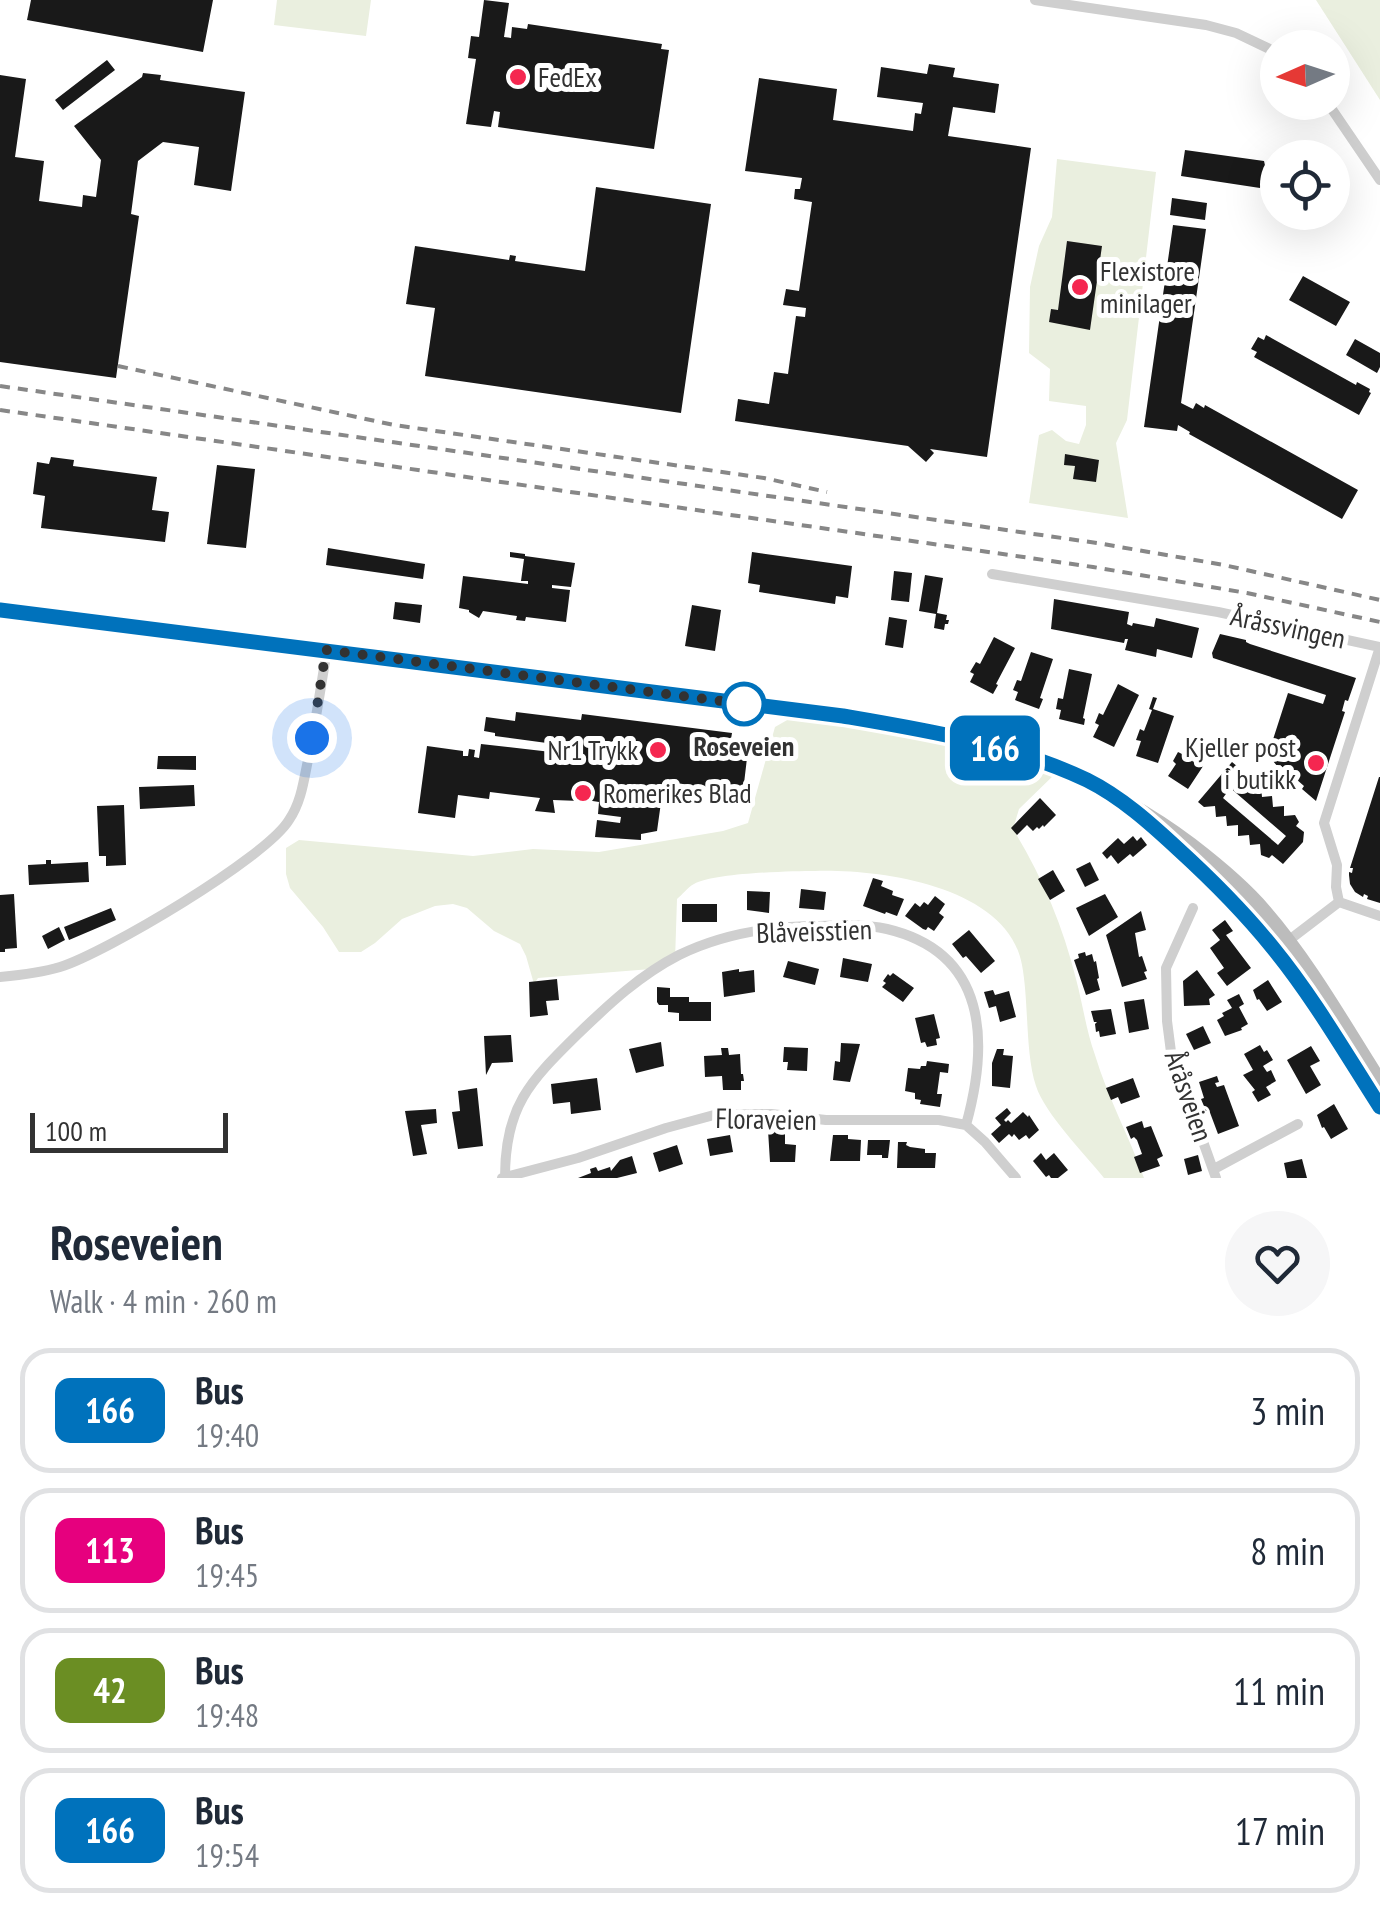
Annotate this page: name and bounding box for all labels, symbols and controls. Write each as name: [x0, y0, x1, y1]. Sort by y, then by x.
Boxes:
north arrow: [1260, 30, 1350, 120]
map controls: [1260, 30, 1350, 230]
place label: FedEx: [538, 58, 597, 95]
marker: FedEx: [507, 66, 529, 88]
button: locate: [1260, 140, 1350, 230]
place label: Flexistore minilager: [1100, 252, 1195, 321]
marker: Flexistore minilager: [1069, 276, 1091, 298]
street label: Åråssvingen: [1227, 596, 1349, 657]
marker: Roseveien: [723, 683, 765, 725]
your location: [287, 713, 337, 763]
line badge: 166: [938, 716, 1052, 780]
text: 166: [970, 725, 1020, 771]
place label: Roseveien: [694, 727, 794, 764]
place label: Kjeller post i butikk: [1185, 728, 1296, 797]
place label: Nr1 Trykk: [547, 731, 638, 768]
marker: Nr1 Trykk: [647, 739, 669, 761]
marker: Kjeller post i butikk: [1305, 752, 1327, 774]
place label: Romerikes Blad: [603, 774, 752, 811]
marker: Romerikes Blad: [572, 782, 594, 804]
street label: Blåveisstien: [755, 910, 873, 951]
street label: Åråsveien: [1157, 1045, 1222, 1146]
street label: Floraveien: [715, 1099, 817, 1138]
scale bar: [30, 1108, 228, 1152]
text: 100 m: [45, 1112, 107, 1149]
text: Roseveien: [50, 1211, 223, 1273]
button: heart: [1225, 1211, 1330, 1316]
text: Walk · 4 min · 260 m: [50, 1280, 277, 1322]
text: Bus: [195, 1365, 244, 1414]
text: 3 min: [1250, 1386, 1325, 1435]
text: 166: [85, 1387, 135, 1433]
text: 19:40: [195, 1414, 259, 1456]
text: Bus: [195, 1505, 244, 1554]
text: 8 min: [1250, 1526, 1325, 1575]
text: 113: [85, 1527, 135, 1573]
text: 19:45: [195, 1554, 259, 1596]
text: Bus: [195, 1645, 244, 1694]
text: 11 min: [1233, 1666, 1325, 1715]
text: 42: [93, 1667, 127, 1713]
text: 19:48: [195, 1694, 259, 1736]
text: Bus: [195, 1785, 244, 1834]
text: 17 min: [1235, 1806, 1325, 1855]
text: 166: [85, 1807, 135, 1853]
text: 19:54: [195, 1834, 259, 1876]

